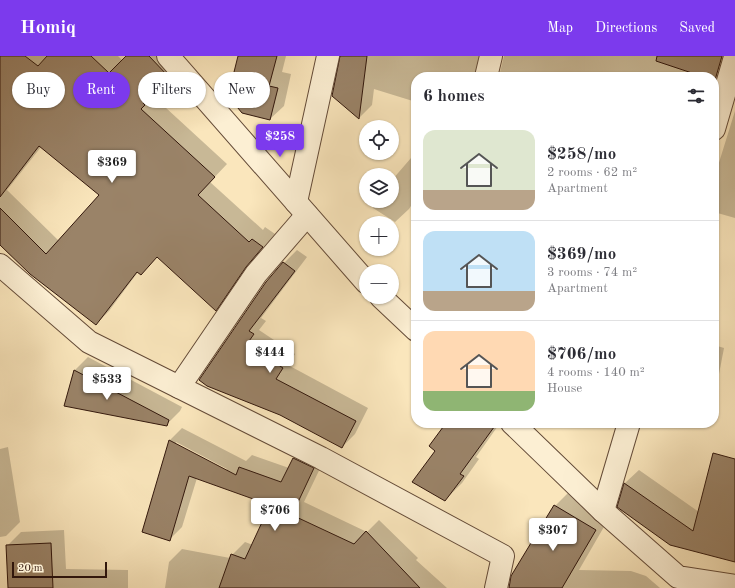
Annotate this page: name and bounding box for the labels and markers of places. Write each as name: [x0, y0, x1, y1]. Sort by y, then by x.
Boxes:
pin: $258: [256, 124, 304, 158]
pin: $369: [88, 150, 136, 184]
pin: $444: [246, 340, 294, 374]
pin: $533: [83, 367, 131, 401]
pin: $706: [251, 498, 299, 532]
pin: $307: [529, 518, 577, 552]

